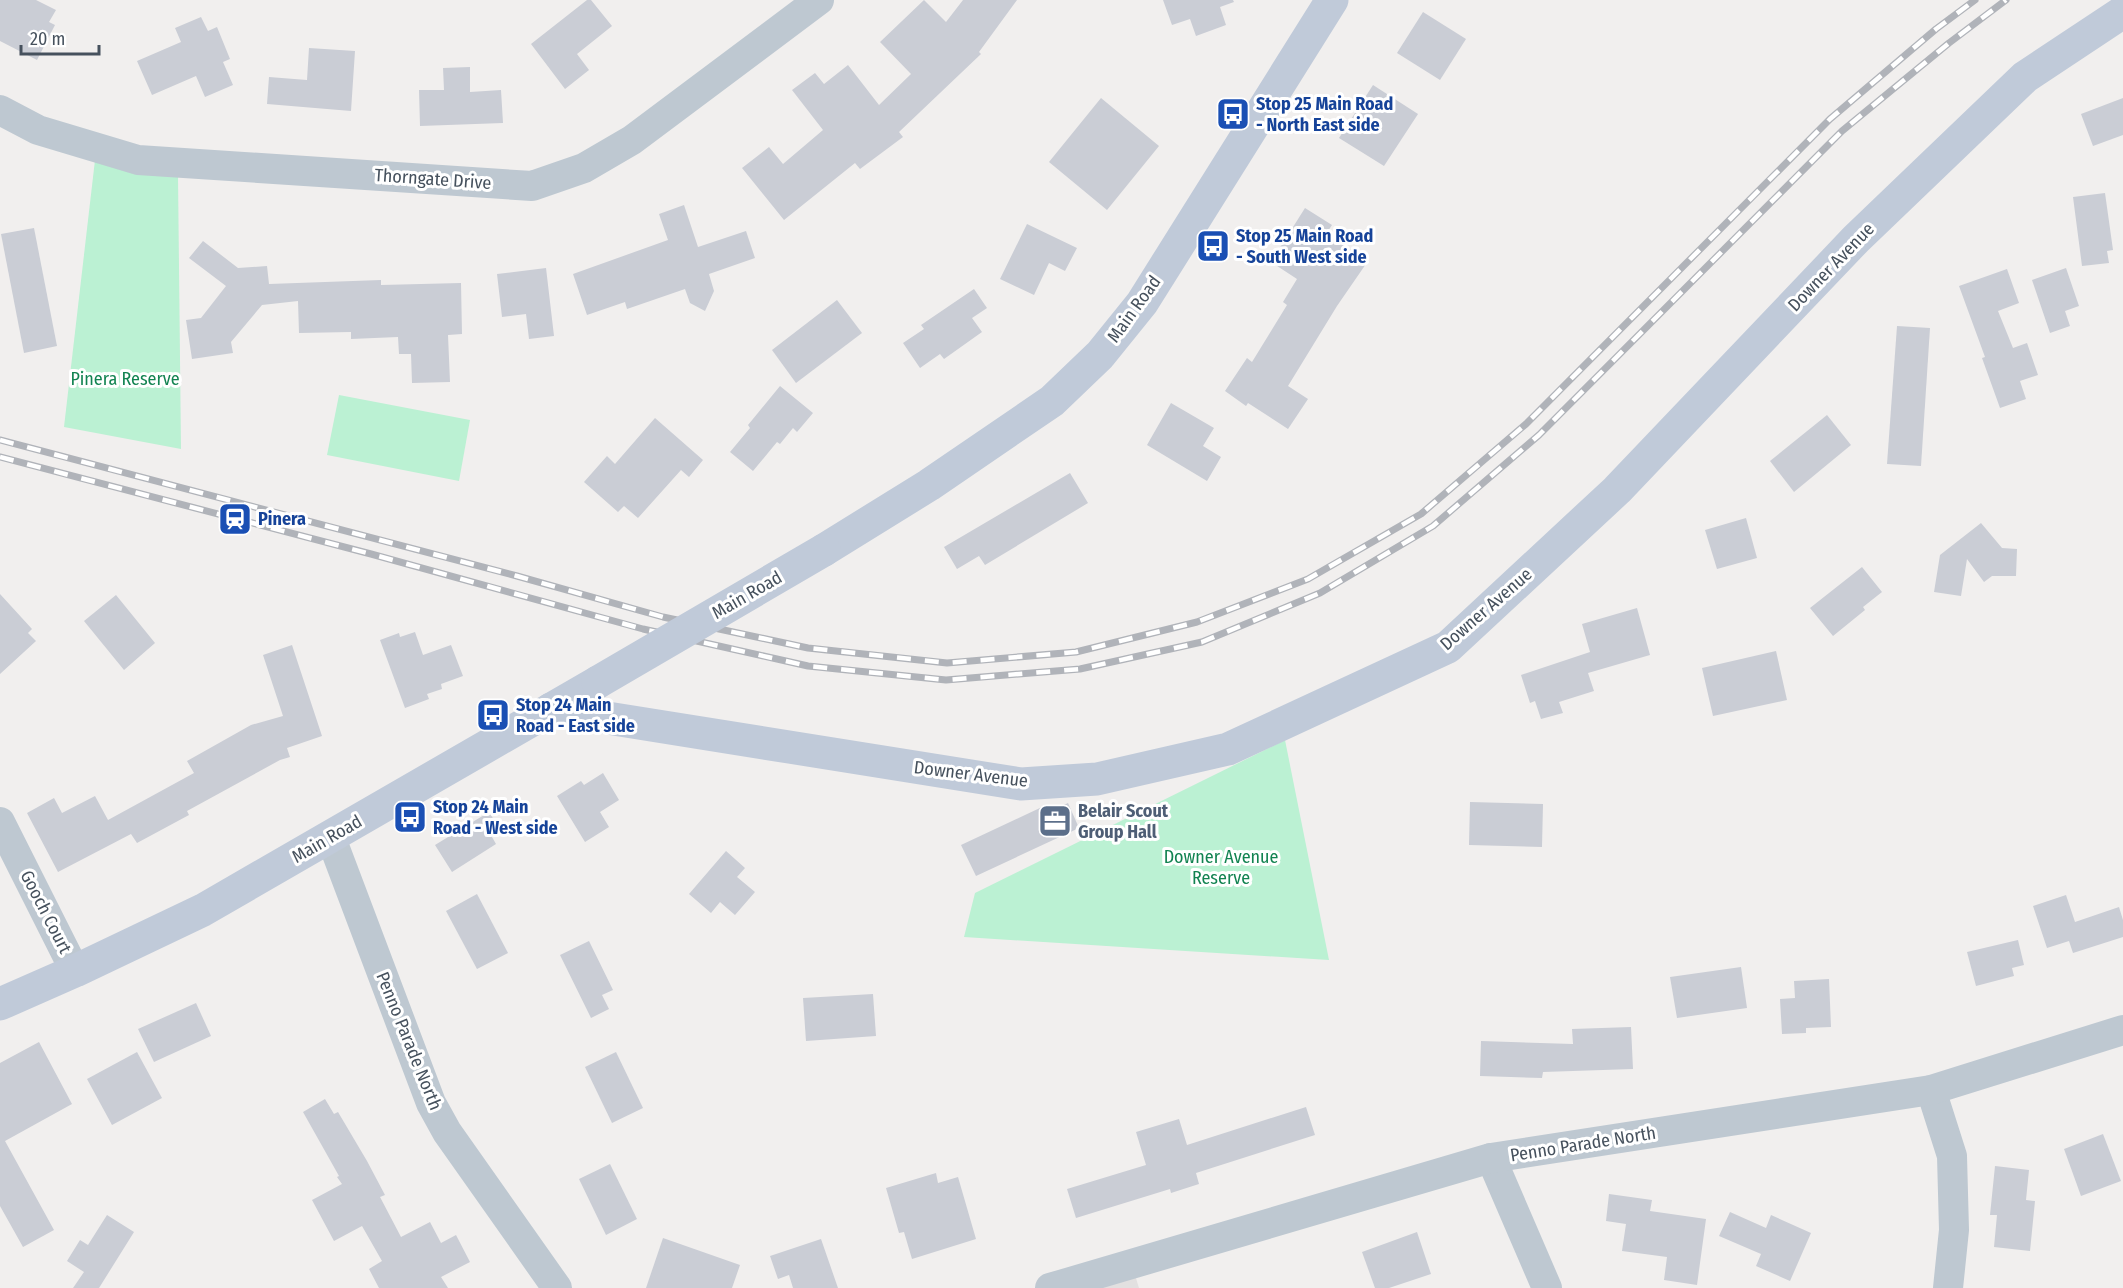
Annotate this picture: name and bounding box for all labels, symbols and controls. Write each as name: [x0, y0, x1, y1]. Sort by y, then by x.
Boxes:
scale bar: [21, 18, 99, 56]
text: 20 m: [30, 28, 65, 50]
place label: Stop 25 Main Road - North East side: [1256, 93, 1393, 136]
bus stop icon: Stop 25 Main Road - North East side: [1215, 96, 1251, 132]
street label: Thorngate Drive: [374, 164, 492, 194]
street label: Downer Avenue: [1783, 218, 1879, 316]
place label: Stop 25 Main Road - South West side: [1236, 225, 1373, 268]
bus stop icon: Stop 25 Main Road - South West side: [1195, 228, 1231, 264]
street label: Main Road: [1102, 271, 1166, 347]
park label: Pinera Reserve: [70, 368, 180, 390]
station icon: Pinera: [217, 501, 253, 537]
place label: Pinera: [258, 508, 306, 530]
street label: Downer Avenue: [1435, 563, 1537, 655]
street label: Main Road: [708, 566, 786, 624]
place label: Stop 24 Main Road - East side: [516, 694, 635, 737]
bus stop icon: Stop 24 Main Road - East side: [475, 697, 511, 733]
street label: Downer Avenue: [913, 756, 1029, 792]
place label: Stop 24 Main Road - West side: [433, 796, 558, 839]
bus stop icon: Stop 24 Main Road - West side: [392, 799, 428, 835]
place label: Belair Scout Group Hall: [1078, 800, 1169, 843]
office icon: Belair Scout Group Hall: [1037, 803, 1073, 839]
street label: Main Road: [288, 810, 366, 868]
park label: Downer Avenue Reserve: [1164, 846, 1278, 889]
street label: Gooch Court: [16, 867, 76, 957]
street label: Penno Parade North: [371, 969, 447, 1113]
street label: Penno Parade North: [1509, 1122, 1657, 1166]

